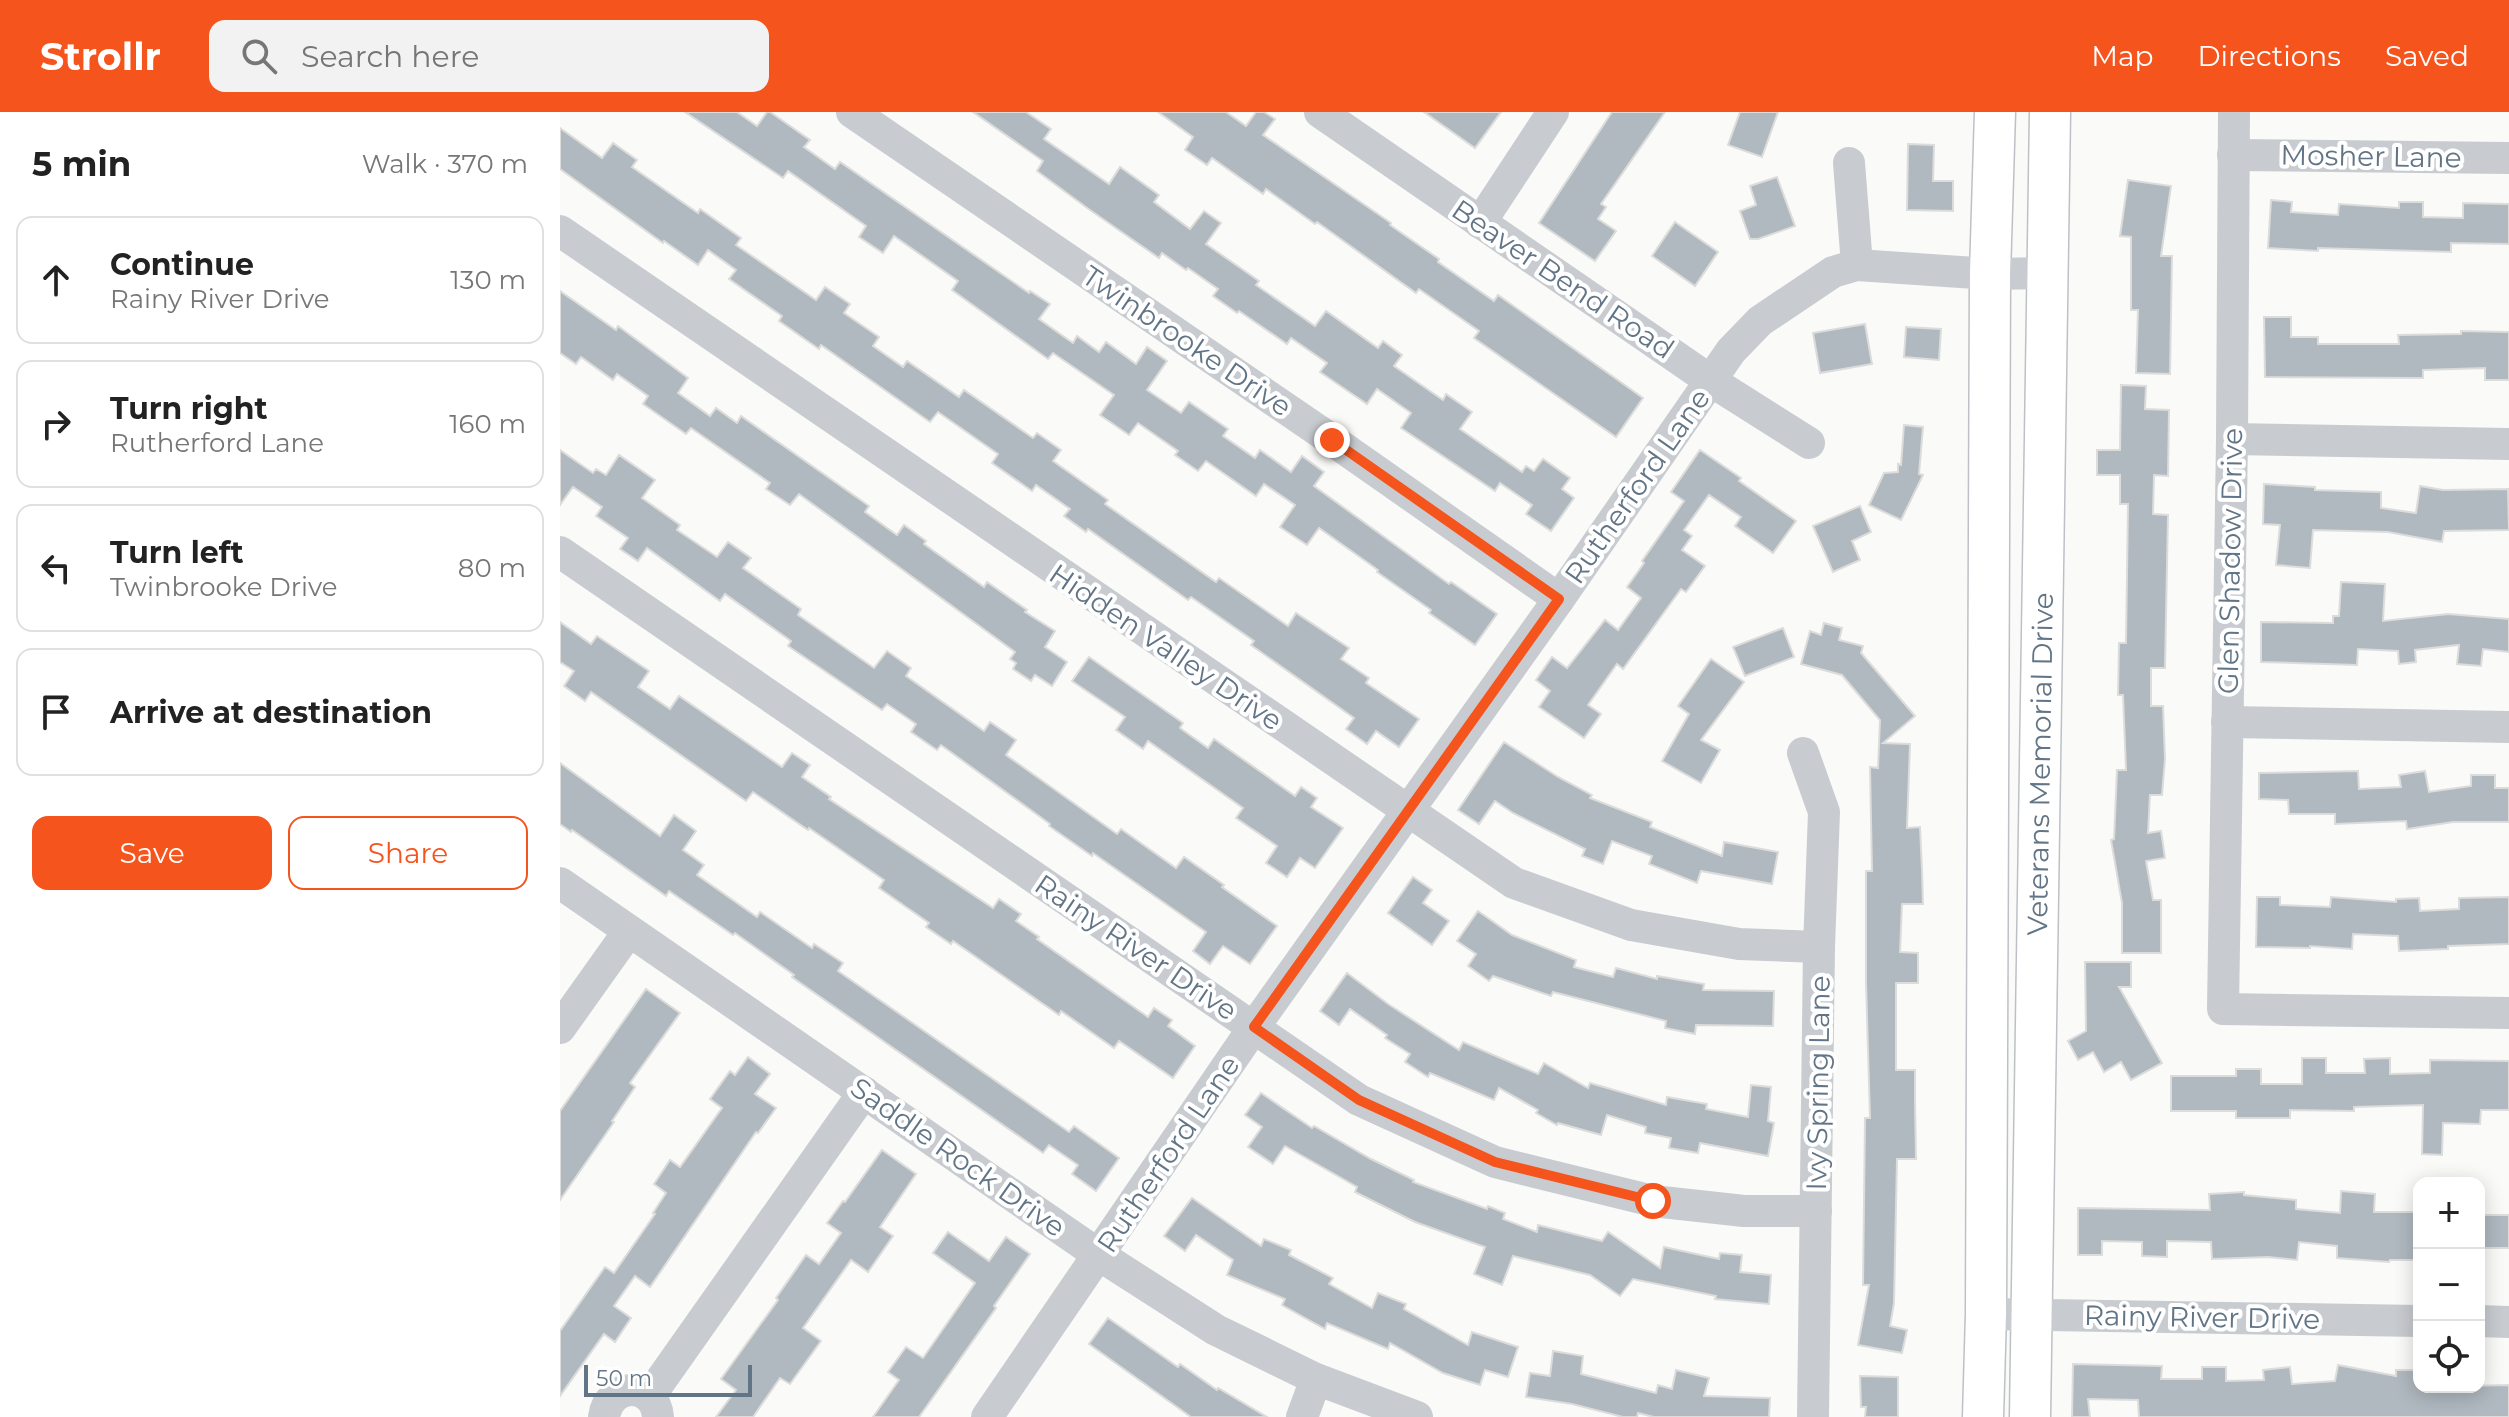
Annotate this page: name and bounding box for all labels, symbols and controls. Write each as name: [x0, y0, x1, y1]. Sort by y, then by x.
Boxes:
search box: [209, 20, 769, 92]
text: Strollr: [40, 33, 161, 80]
icon: search: [237, 34, 281, 78]
text: Search here: [301, 38, 479, 75]
text: Map: [2091, 39, 2153, 73]
text: Directions: [2197, 39, 2341, 73]
text: Saved: [2385, 39, 2469, 73]
street label: Mosher Lane: [2280, 137, 2462, 175]
text: 5 min: [32, 143, 131, 185]
text: Walk · 370 m: [362, 148, 528, 180]
street label: Beaver Bend Road: [1445, 192, 1681, 366]
text: Continue: [110, 246, 254, 283]
icon: ahead: [34, 258, 78, 302]
street label: Twinbrooke Drive: [1076, 258, 1298, 424]
text: 130 m: [450, 264, 526, 296]
text: Rainy River Drive: [110, 283, 330, 315]
street label: Rutherford Lane: [1557, 382, 1717, 590]
text: Turn right: [110, 390, 267, 427]
icon: right: [34, 402, 78, 446]
text: 160 m: [449, 408, 526, 440]
route end: [1314, 422, 1350, 458]
text: Rutherford Lane: [110, 427, 324, 459]
street label: Glen Shadow Drive: [2211, 428, 2249, 694]
text: Turn left: [110, 534, 243, 571]
icon: left: [34, 546, 78, 590]
text: 80 m: [458, 552, 526, 584]
street label: Hidden Valley Drive: [1043, 556, 1289, 738]
text: Twinbrooke Drive: [110, 571, 337, 603]
street label: Veterans Memorial Drive: [2020, 592, 2060, 936]
icon: arrive: [34, 690, 78, 734]
text: Arrive at destination: [110, 694, 432, 731]
button: Save: [32, 816, 272, 890]
button: Share: [288, 816, 528, 890]
street label: Rainy River Drive: [1028, 867, 1244, 1027]
street label: Ivy Spring Lane: [1799, 975, 1837, 1191]
street label: Rutherford Lane: [1090, 1049, 1246, 1259]
street label: Saddle Rock Drive: [844, 1070, 1072, 1244]
map controls: [2413, 1177, 2485, 1393]
button: +: [2413, 1177, 2485, 1249]
route start: [1635, 1183, 1671, 1219]
button: −: [2413, 1249, 2485, 1321]
street label: Rainy River Drive: [2084, 1298, 2320, 1336]
button: locate: [2413, 1321, 2485, 1393]
scale bar: [584, 1361, 752, 1397]
text: 50 m: [596, 1365, 652, 1392]

